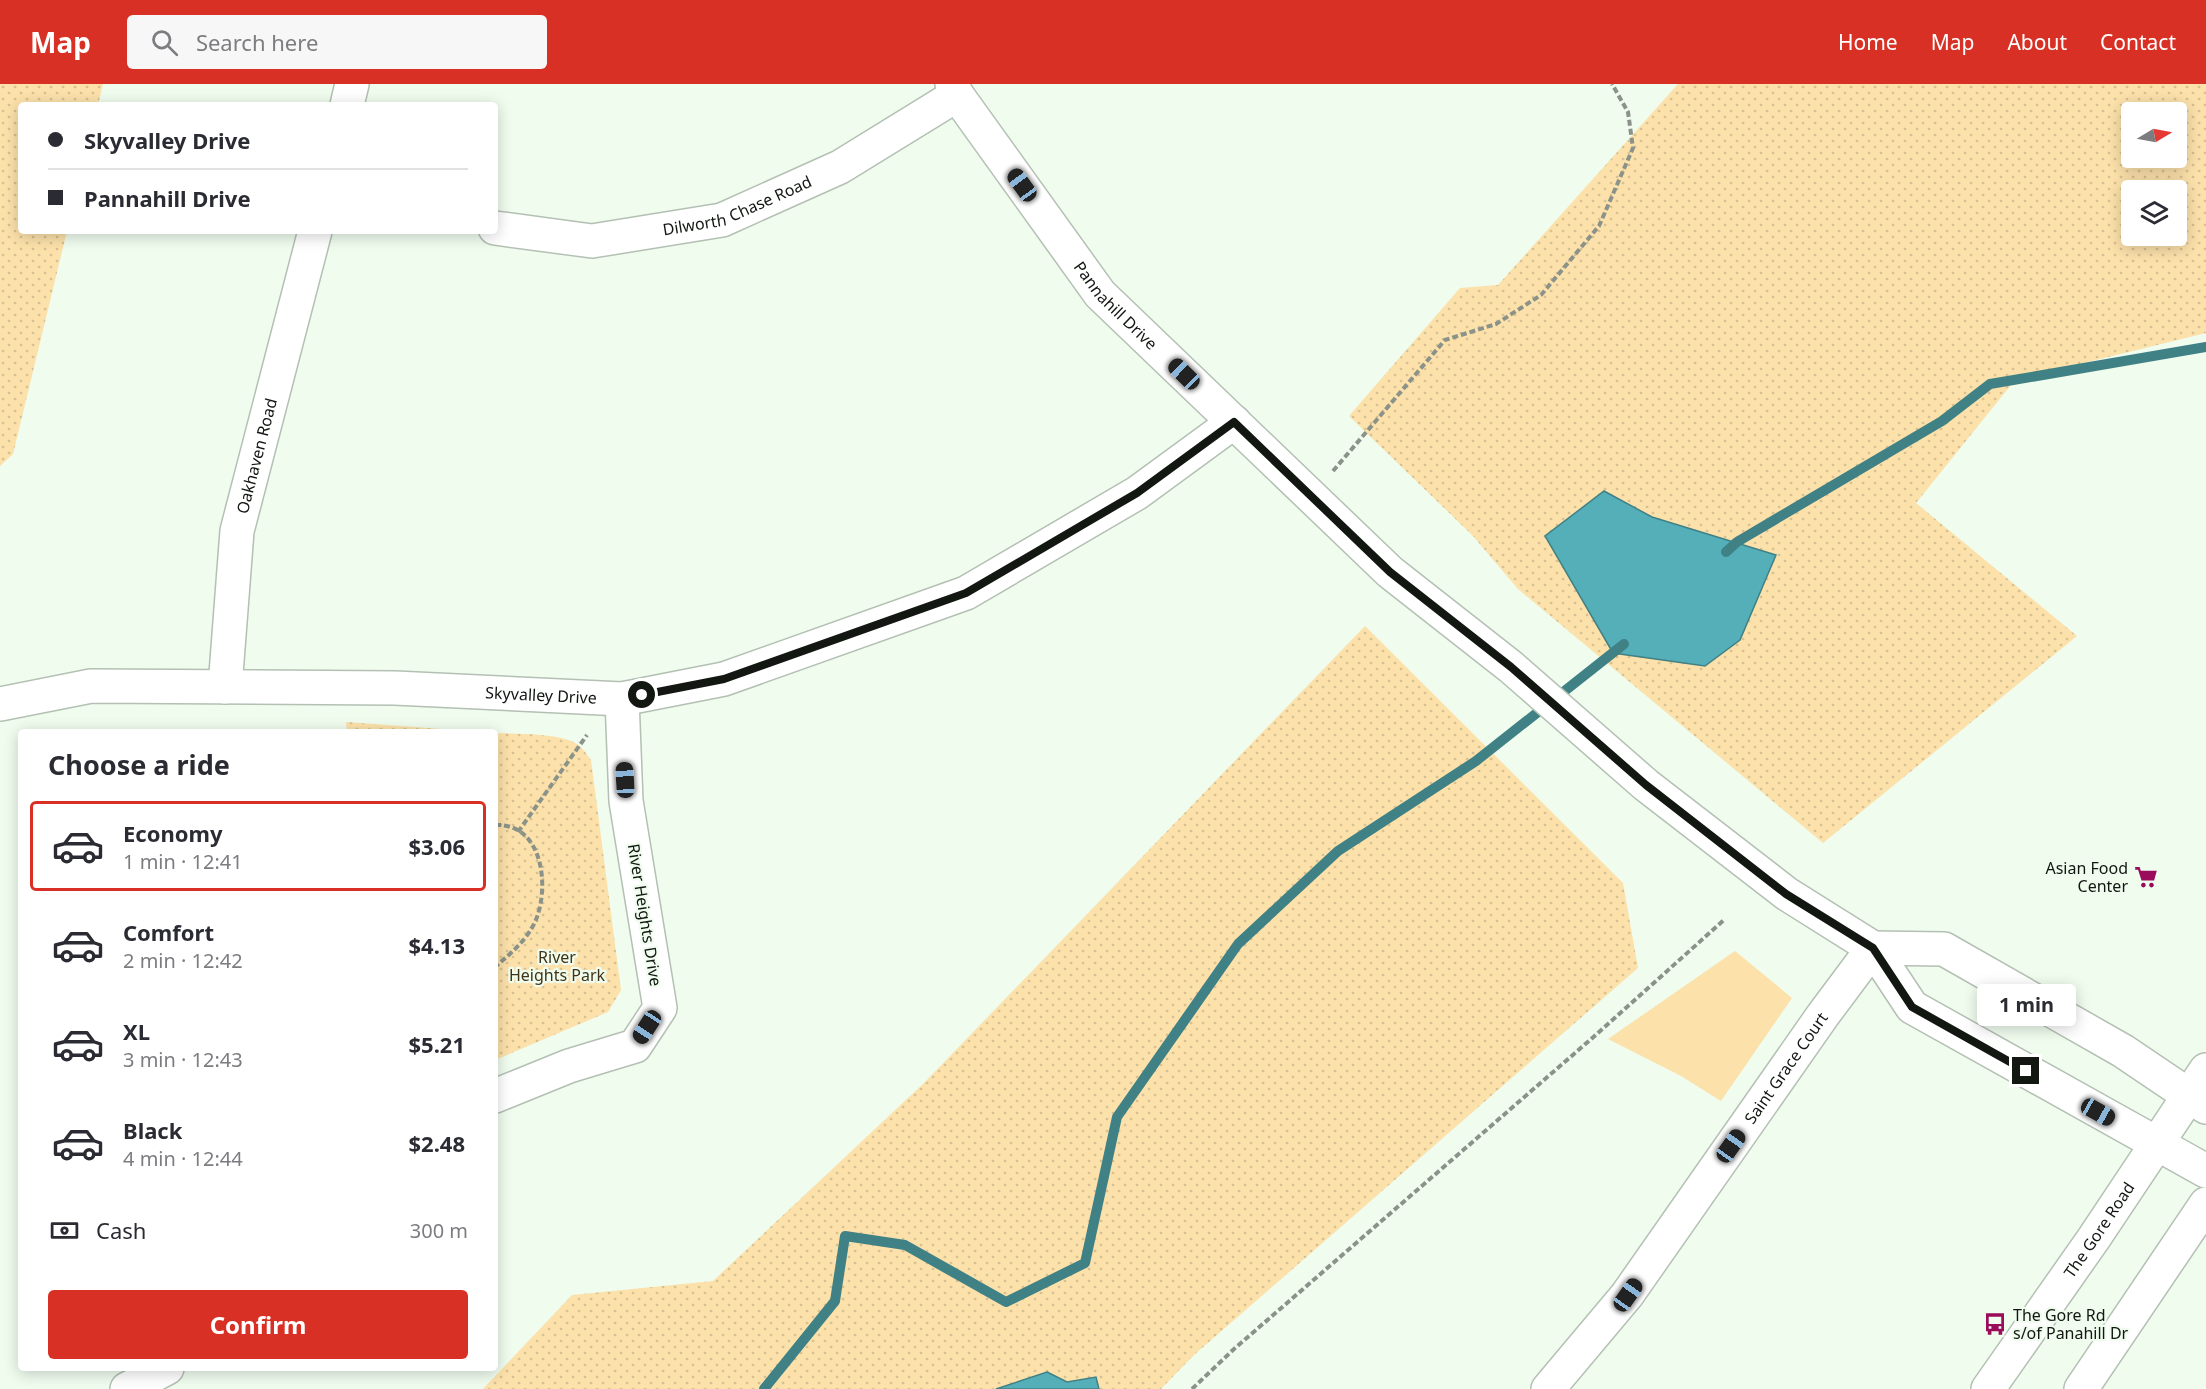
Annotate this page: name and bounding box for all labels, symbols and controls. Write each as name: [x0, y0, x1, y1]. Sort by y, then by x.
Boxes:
search box: [127, 15, 547, 69]
text: Map: [30, 23, 91, 61]
icon: search: [148, 26, 181, 59]
text: Search here: [196, 27, 318, 57]
text: Home: [1838, 28, 1898, 56]
text: Map: [1931, 28, 1974, 56]
text: About: [2007, 28, 2067, 56]
text: Contact: [2100, 28, 2176, 56]
north arrow: [2121, 102, 2187, 168]
map controls: [2121, 102, 2187, 246]
text: Skyvalley Drive: [84, 125, 250, 155]
car: [1004, 165, 1040, 205]
street label: Dilworth Chase Road: [661, 170, 815, 240]
button: layers: [2121, 180, 2187, 246]
text: Pannahill Drive: [84, 183, 251, 213]
street label: Pannahill Drive: [1069, 257, 1162, 354]
car: [1165, 355, 1203, 393]
street label: Oakhaven Road: [231, 396, 282, 516]
street label: Skyvalley Drive: [485, 681, 597, 709]
route start: [628, 681, 655, 708]
text: Choose a ride: [48, 746, 230, 783]
car: [615, 762, 635, 798]
text: Economy: [123, 818, 222, 848]
icon: car: [51, 819, 105, 873]
text: $3.06: [408, 831, 465, 861]
street label: River Heights Drive: [623, 842, 667, 988]
text: 1 min · 12:41: [123, 848, 243, 875]
place label: Asian Food Center: [2045, 857, 2128, 897]
supermarket icon: Asian Food Center: [2133, 864, 2159, 890]
text: Comfort: [123, 917, 214, 947]
icon: car: [51, 918, 105, 972]
text: $4.13: [408, 930, 465, 960]
park label: River Heights Park: [509, 946, 606, 986]
text: 2 min · 12:42: [123, 947, 243, 974]
callout: 1 min: [1976, 984, 2076, 1026]
text: 1 min: [1999, 991, 2054, 1018]
car: [630, 1007, 664, 1047]
street label: Saint Grace Court: [1739, 1007, 1833, 1128]
text: XL: [123, 1016, 150, 1046]
icon: car: [51, 1017, 105, 1071]
text: $5.21: [408, 1029, 465, 1059]
text: 3 min · 12:43: [123, 1046, 243, 1073]
route end: [2012, 1057, 2039, 1084]
car: [2078, 1095, 2118, 1129]
text: Black: [123, 1115, 182, 1145]
icon: car: [51, 1116, 105, 1170]
car: [1713, 1126, 1749, 1166]
text: $2.48: [408, 1128, 465, 1158]
text: 4 min · 12:44: [123, 1145, 243, 1172]
street label: The Gore Road: [2058, 1178, 2139, 1282]
icon: cash: [48, 1214, 81, 1247]
text: Cash: [96, 1215, 146, 1245]
text: 300 m: [410, 1217, 468, 1244]
car: [1610, 1275, 1646, 1315]
button: Confirm: [48, 1290, 468, 1359]
place label: The Gore Rd s/of Panahill Dr: [2013, 1304, 2129, 1344]
bus stop icon: The Gore Rd s/of Panahill Dr: [1982, 1311, 2008, 1337]

